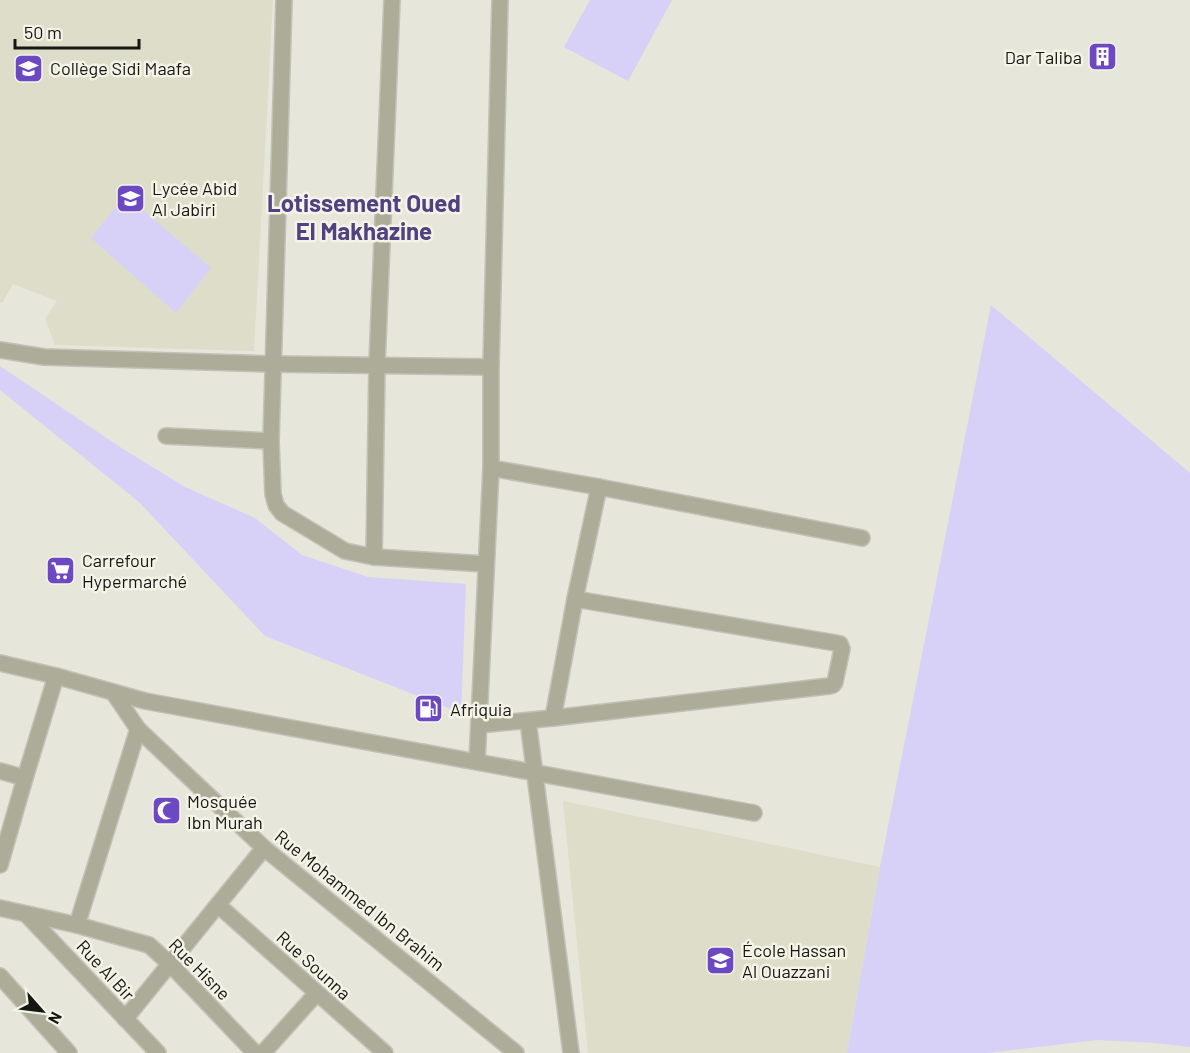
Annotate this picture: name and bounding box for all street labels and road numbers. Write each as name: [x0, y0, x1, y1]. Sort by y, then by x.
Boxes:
street label: Rue Mohammed Ibn Brahim: [271, 825, 449, 975]
street label: Rue Sounna: [272, 926, 356, 1004]
street label: Rue Hisne: [165, 934, 235, 1004]
street label: Rue Al Bir: [72, 935, 140, 1005]

